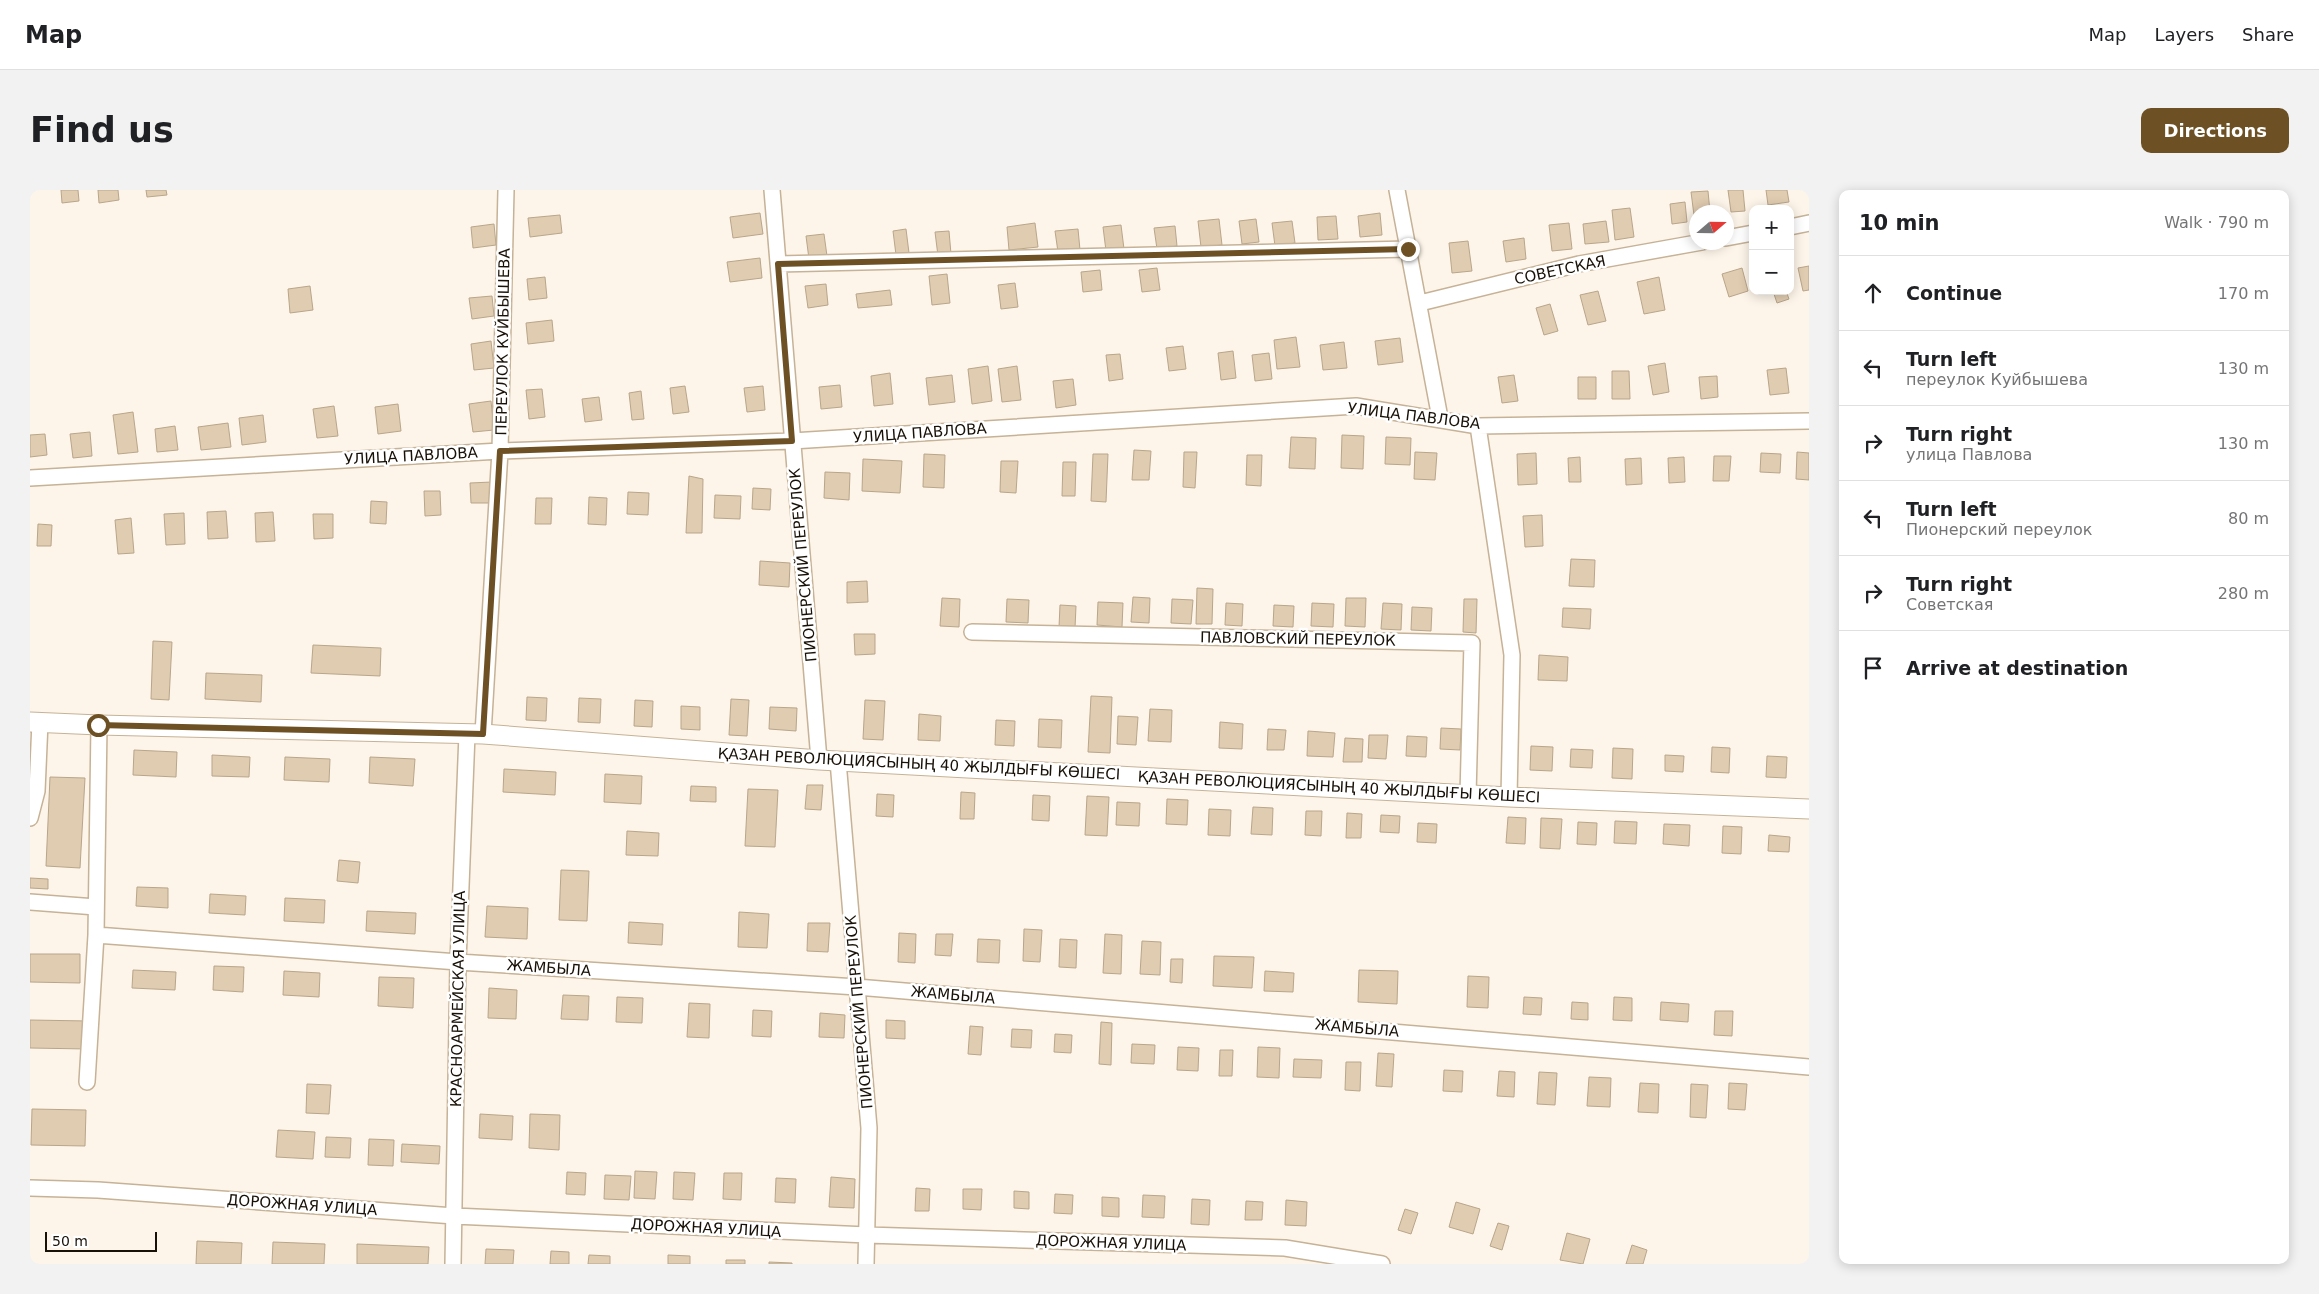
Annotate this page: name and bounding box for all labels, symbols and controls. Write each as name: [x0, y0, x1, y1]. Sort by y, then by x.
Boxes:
text: Map: [25, 21, 82, 49]
text: Map: [2088, 24, 2126, 45]
text: Layers: [2154, 24, 2214, 45]
text: Share: [2242, 24, 2294, 45]
button: Directions: [2141, 108, 2289, 153]
text: Find us: [30, 110, 174, 150]
north arrow: [1689, 205, 1734, 250]
map controls: [1749, 205, 1794, 295]
button: +: [1749, 205, 1794, 250]
text: 10 min: [1859, 211, 1940, 235]
text: Walk · 790 m: [2164, 213, 2269, 232]
route end: [1397, 238, 1420, 261]
street label: ПЕРЕУЛОК КУЙБЫШЕВА: [491, 247, 514, 436]
button: −: [1749, 250, 1794, 295]
street label: СОВЕТСКАЯ: [1513, 252, 1607, 288]
icon: ahead: [1859, 279, 1887, 307]
text: Continue: [1906, 282, 2002, 304]
text: 170 m: [2218, 284, 2269, 303]
text: Turn left: [1906, 348, 1997, 370]
icon: left: [1859, 354, 1887, 382]
text: 130 m: [2218, 359, 2269, 378]
text: переулок Куйбышева: [1906, 370, 2088, 389]
street label: УЛИЦА ПАВЛОВА: [1347, 399, 1482, 433]
street label: УЛИЦА ПАВЛОВА: [853, 419, 988, 447]
text: Turn right: [1906, 423, 2012, 445]
icon: right: [1859, 429, 1887, 457]
text: 130 m: [2218, 434, 2269, 453]
street label: УЛИЦА ПАВЛОВА: [344, 443, 479, 468]
text: улица Павлова: [1906, 445, 2032, 464]
street label: ПИОНЕРСКИЙ ПЕРЕУЛОК: [785, 467, 820, 663]
text: Turn left: [1906, 498, 1997, 520]
icon: left: [1859, 504, 1887, 532]
text: 80 m: [2228, 509, 2269, 528]
text: Пионерский переулок: [1906, 520, 2092, 539]
text: Turn right: [1906, 573, 2012, 595]
icon: right: [1859, 579, 1887, 607]
text: 280 m: [2218, 584, 2269, 603]
text: Советская: [1906, 595, 1993, 614]
street label: ПАВЛОВСКИЙ ПЕРЕУЛОК: [1200, 627, 1396, 650]
icon: arrive: [1859, 654, 1887, 682]
text: Arrive at destination: [1906, 657, 2128, 679]
route start: [87, 714, 110, 737]
street label: ҚАЗАН РЕВОЛЮЦИЯСЫНЫҢ 40 ЖЫЛДЫҒЫ КӨШЕСІ: [717, 744, 1121, 784]
street label: ҚАЗАН РЕВОЛЮЦИЯСЫНЫҢ 40 ЖЫЛДЫҒЫ КӨШЕСІ: [1137, 767, 1541, 807]
street label: КРАСНОАРМЕЙСКАЯ УЛИЦА: [446, 890, 469, 1107]
street label: ПИОНЕРСКИЙ ПЕРЕУЛОК: [841, 914, 876, 1110]
street label: ЖАМБЫЛА: [506, 956, 592, 980]
street label: ЖАМБЫЛА: [910, 982, 997, 1008]
street label: ЖАМБЫЛА: [1314, 1015, 1401, 1041]
street label: ДОРОЖНАЯ УЛИЦА: [226, 1191, 379, 1219]
street label: ДОРОЖНАЯ УЛИЦА: [630, 1215, 783, 1241]
scale bar: [45, 1229, 158, 1252]
street label: ДОРОЖНАЯ УЛИЦА: [1035, 1231, 1187, 1255]
text: 50 m: [52, 1233, 88, 1249]

